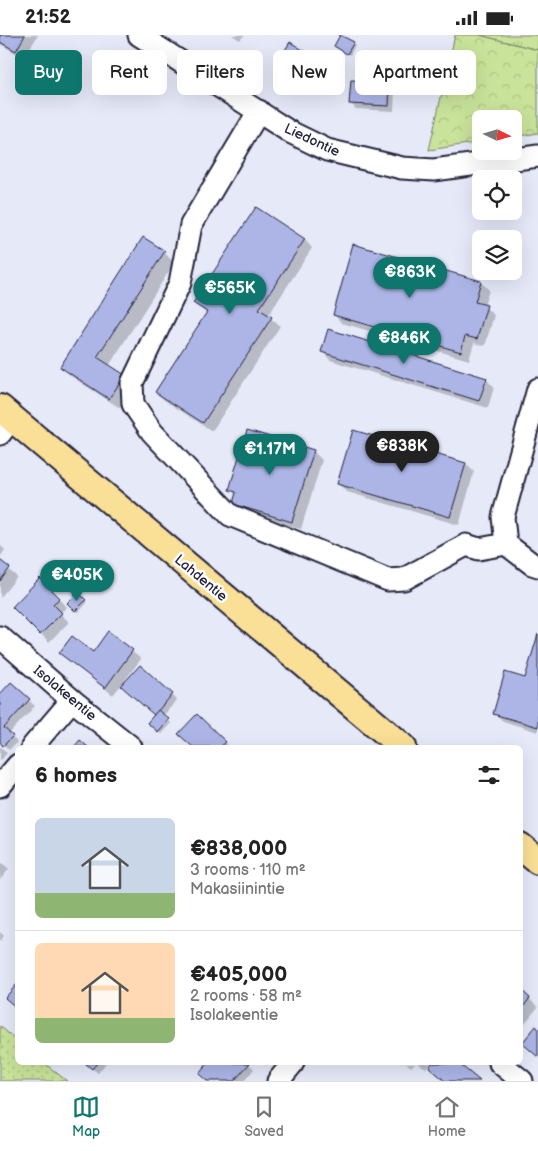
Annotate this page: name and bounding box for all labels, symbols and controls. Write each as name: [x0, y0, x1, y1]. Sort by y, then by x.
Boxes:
text: 21:52: [25, 6, 71, 29]
chip: Buy: [15, 50, 82, 95]
chip: Rent: [92, 50, 167, 95]
chip: Filters: [177, 50, 263, 95]
chip: New: [273, 50, 345, 95]
chip: Apartment: [355, 50, 476, 95]
north arrow: [472, 110, 522, 160]
map controls: [472, 110, 522, 280]
street label: Liedontie: [282, 120, 342, 160]
button: locate: [472, 170, 522, 220]
button: layers: [472, 230, 522, 280]
pin: €863K: [375, 257, 445, 299]
text: €863K: [384, 263, 436, 282]
pin: €565K: [195, 273, 265, 315]
text: €565K: [204, 279, 256, 298]
pin: €846K: [369, 323, 439, 365]
text: €846K: [378, 329, 430, 348]
pin: €838K: [367, 431, 437, 473]
pin: €1.17M: [229, 433, 311, 476]
text: €838K: [376, 437, 428, 456]
text: €1.17M: [244, 440, 296, 459]
street label: Lahdentie: [171, 551, 231, 605]
pin: €405K: [42, 559, 112, 602]
text: €405K: [51, 566, 103, 585]
street label: Isolakeentie: [30, 662, 100, 724]
icon: filters: [475, 761, 503, 789]
text: 6 homes: [35, 763, 117, 788]
text: €838,000: [190, 836, 287, 861]
icon: home: [75, 838, 135, 898]
text: 3 rooms · 110 m²: [190, 861, 306, 880]
text: Makasiinintie: [190, 880, 285, 899]
text: €405,000: [190, 962, 287, 987]
icon: home: [75, 963, 135, 1023]
text: 2 rooms · 58 m²: [190, 987, 302, 1006]
text: Isolakeentie: [190, 1006, 278, 1025]
tab: Map: [72, 1093, 100, 1140]
tab: Saved: [244, 1093, 284, 1140]
tab: Home: [428, 1093, 466, 1140]

